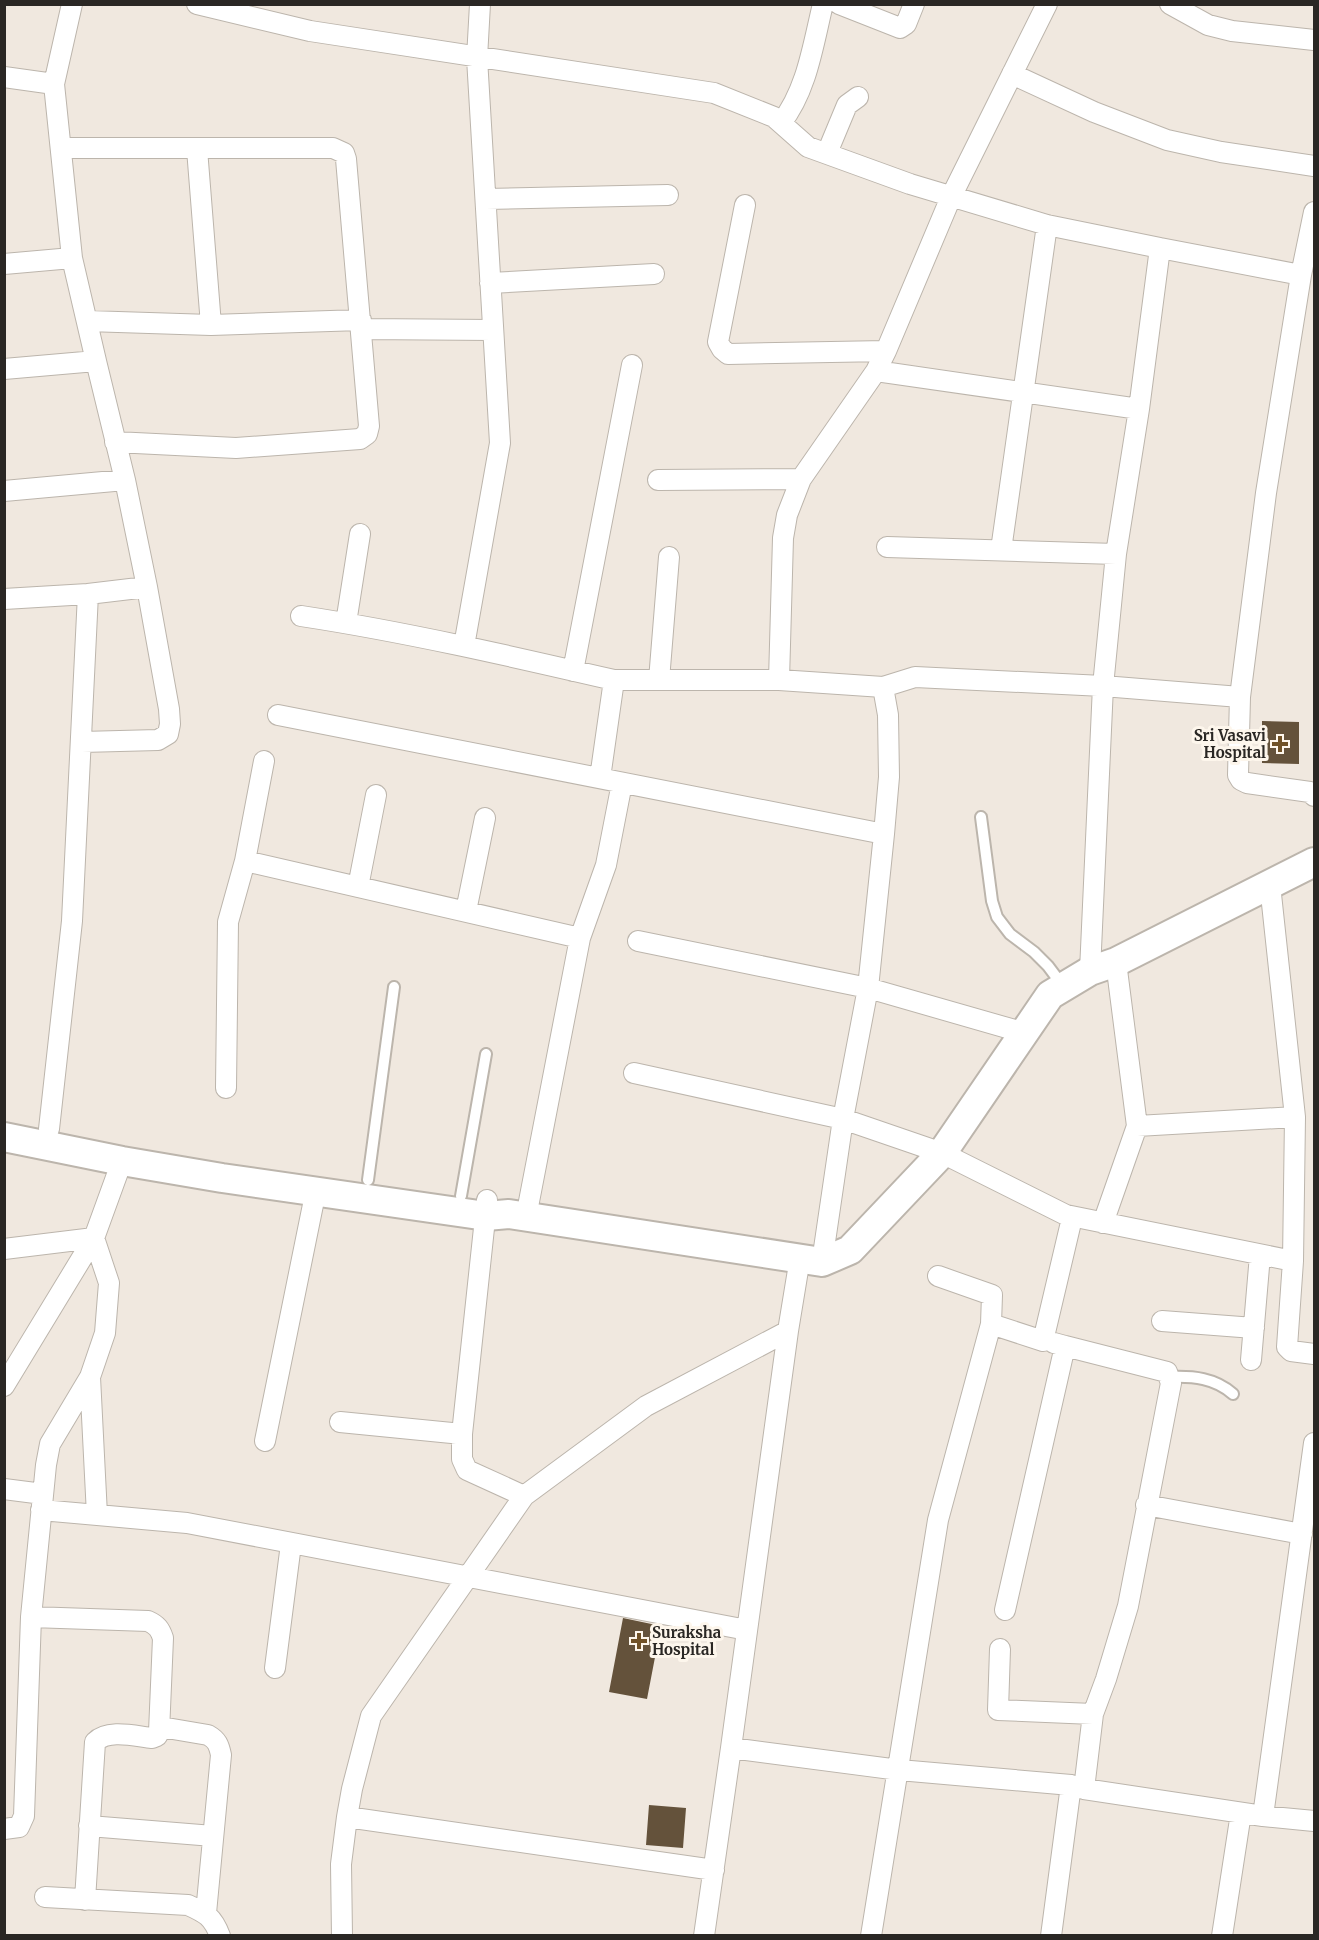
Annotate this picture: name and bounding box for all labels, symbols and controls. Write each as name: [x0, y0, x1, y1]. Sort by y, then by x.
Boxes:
place label: Sri Vasavi Hospital: [1194, 726, 1266, 762]
marker: Sri Vasavi Hospital: [1271, 735, 1289, 753]
place label: Suraksha Hospital: [652, 1623, 722, 1659]
marker: Suraksha Hospital: [630, 1632, 648, 1650]

